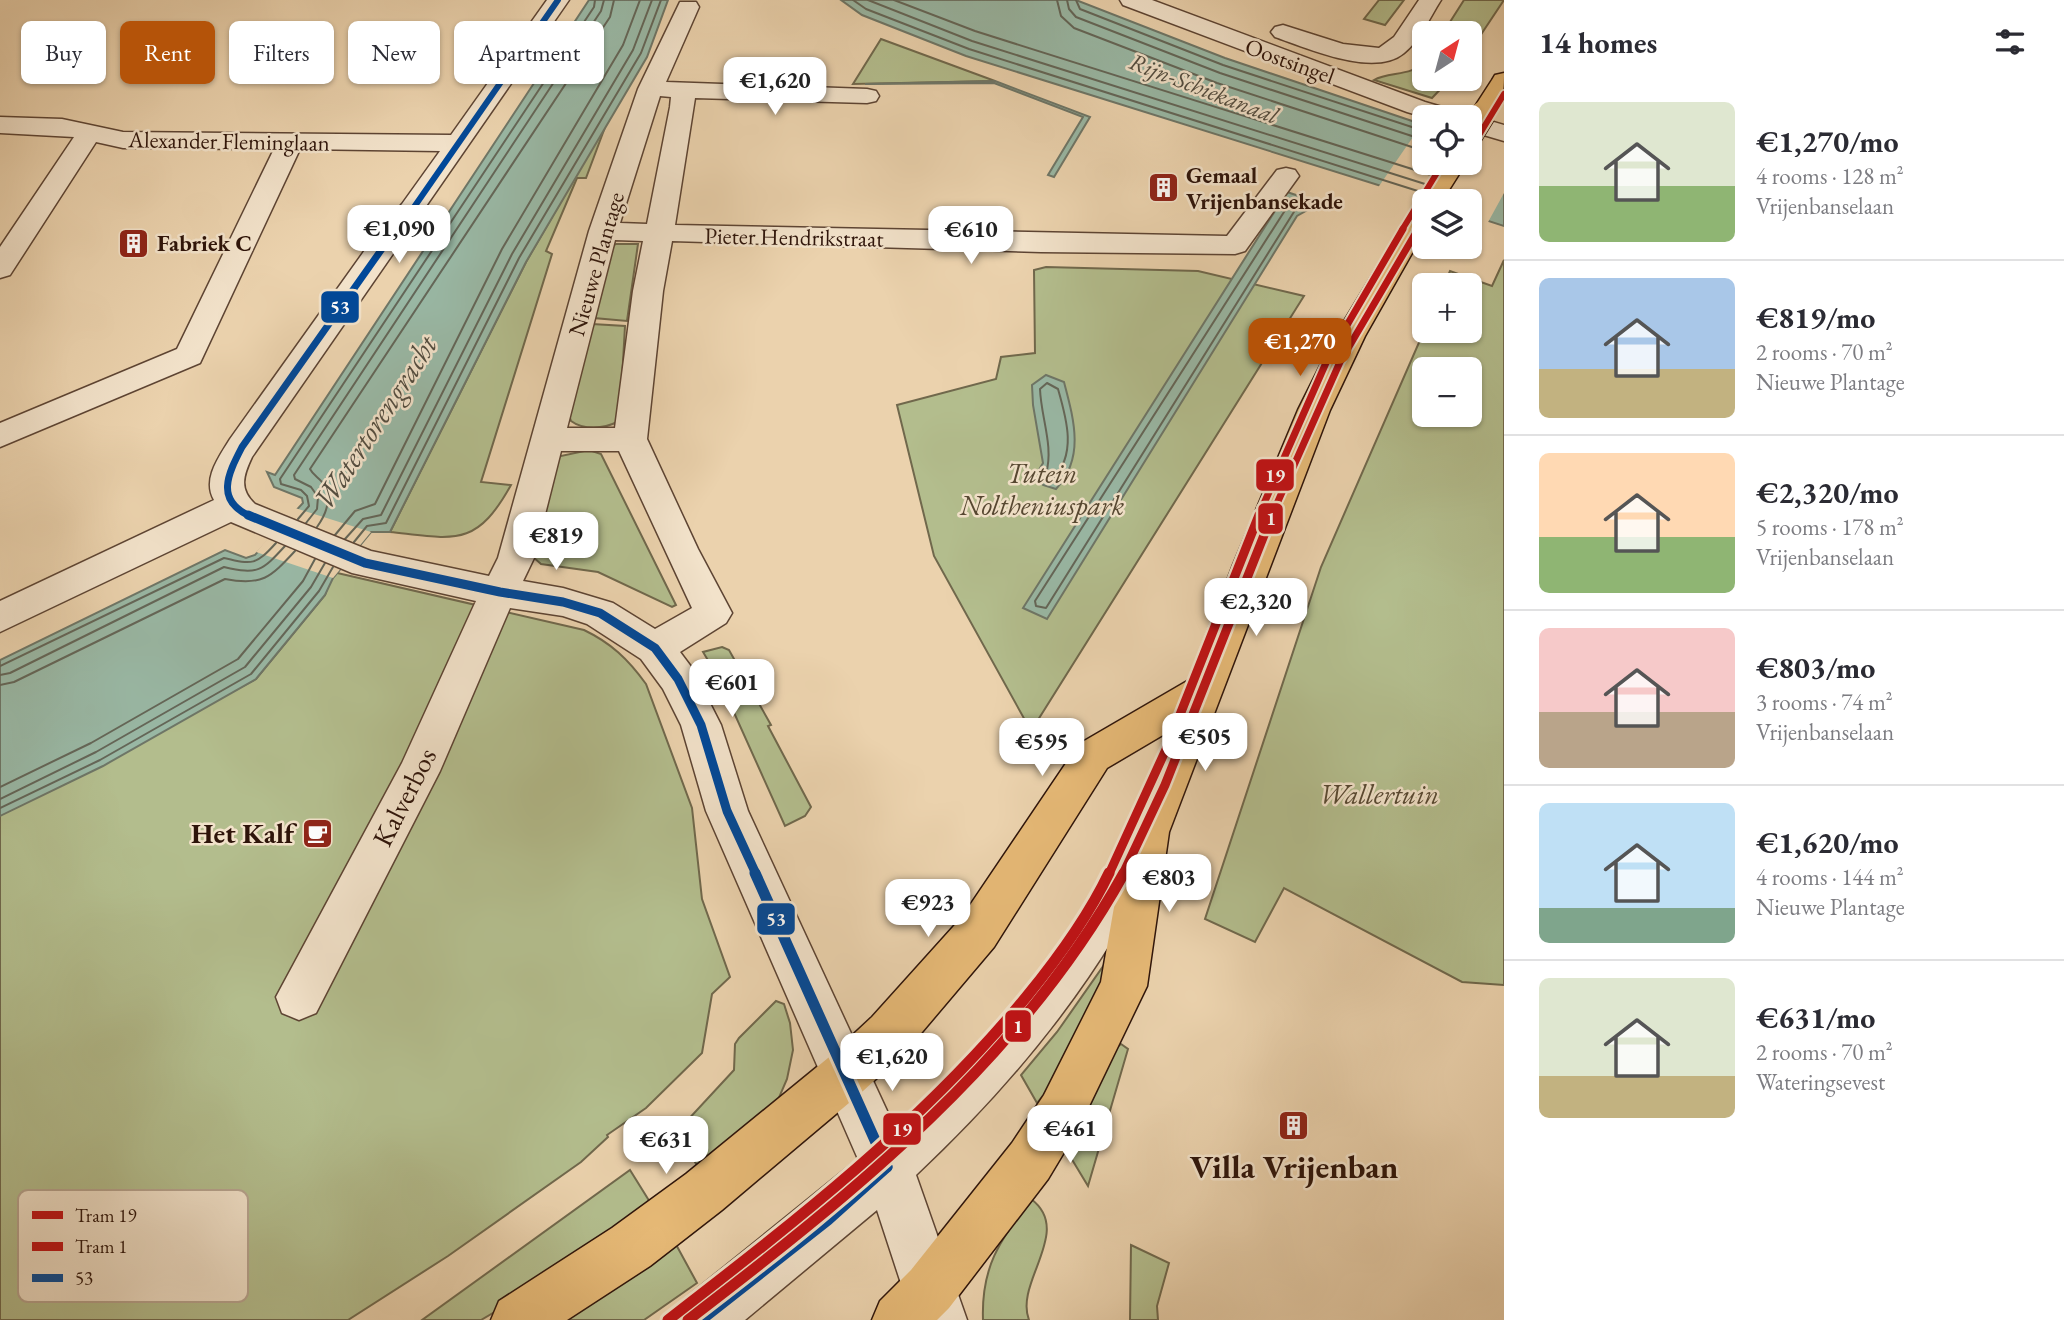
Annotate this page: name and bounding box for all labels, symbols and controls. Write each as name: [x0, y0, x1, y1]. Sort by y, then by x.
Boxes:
chip: Buy: [21, 21, 106, 84]
chip: Rent: [120, 21, 215, 84]
chip: Filters: [229, 21, 334, 84]
chip: New: [348, 21, 440, 84]
chip: Apartment: [454, 21, 604, 84]
north arrow: [1412, 21, 1482, 91]
map controls: [1412, 21, 1482, 427]
text: 14 homes: [1539, 23, 1657, 62]
icon: filters: [1991, 23, 2029, 61]
street label: Oostsingel: [1241, 31, 1339, 91]
water label: Rijn-Schiekanaal: [1125, 45, 1284, 131]
pin: €1,620: [718, 58, 832, 117]
text: €1,620: [739, 65, 811, 95]
button: locate: [1412, 105, 1482, 175]
text: €1,270/mo: [1756, 122, 1899, 161]
street label: Alexander Fleminglaan: [127, 124, 330, 158]
icon: home: [1595, 130, 1679, 214]
place label: Gemaal Vrijenbansekade: [1186, 160, 1343, 216]
text: 4 rooms · 128 m²: [1756, 161, 1904, 191]
building icon: Gemaal Vrijenbansekade: [1146, 171, 1180, 205]
street label: Nieuwe Plantage: [561, 188, 631, 340]
button: layers: [1412, 189, 1482, 259]
text: Vrijenbanselaan: [1756, 191, 1894, 221]
pin: €1,090: [342, 205, 456, 265]
pin: €610: [930, 206, 1012, 266]
text: €1,090: [363, 213, 435, 243]
text: €610: [944, 214, 998, 244]
street label: Pieter Hendrikstraat: [704, 220, 885, 254]
building icon: Fabriek C: [117, 226, 151, 260]
place label: Fabriek C: [157, 228, 252, 258]
button: +: [1412, 273, 1482, 343]
line badge: 53: [320, 290, 360, 324]
text: 53: [330, 295, 350, 320]
text: €819/mo: [1756, 298, 1875, 337]
icon: home: [1595, 306, 1679, 390]
pin: €1,270: [1243, 318, 1357, 378]
water label: Watertorengracht: [304, 326, 446, 516]
text: €1,270: [1264, 326, 1336, 356]
text: 2 rooms · 70 m²: [1756, 337, 1893, 367]
button: −: [1412, 357, 1482, 427]
text: Nieuwe Plantage: [1756, 367, 1905, 397]
park label: Tutein Noltheniuspark: [959, 455, 1124, 523]
line badge: 19: [1255, 458, 1295, 492]
text: 19: [1265, 463, 1285, 488]
text: €2,320/mo: [1756, 473, 1899, 512]
icon: home: [1595, 481, 1679, 565]
line badge: 1: [1257, 502, 1284, 535]
text: 1: [1266, 506, 1276, 531]
pin: €819: [515, 512, 597, 572]
text: 5 rooms · 178 m²: [1756, 512, 1904, 542]
text: €819: [529, 520, 583, 550]
text: Vrijenbanselaan: [1756, 542, 1894, 572]
pin: €2,320: [1199, 578, 1313, 638]
text: €2,320: [1220, 586, 1292, 616]
text: €803/mo: [1756, 648, 1875, 687]
icon: home: [1595, 656, 1679, 740]
pin: €601: [691, 660, 773, 719]
text: €601: [705, 667, 759, 697]
text: 3 rooms · 74 m²: [1756, 687, 1893, 717]
pin: €505: [1164, 714, 1246, 773]
text: Vrijenbanselaan: [1756, 717, 1894, 747]
pin: €595: [1001, 718, 1083, 778]
text: €505: [1178, 721, 1232, 751]
text: €595: [1015, 726, 1069, 756]
street label: Kalverbos: [364, 742, 444, 852]
park label: Wallertuin: [1319, 776, 1439, 812]
place label: Het Kalf: [191, 815, 298, 851]
cafe icon: Het Kalf: [300, 816, 334, 850]
text: €1,620/mo: [1756, 823, 1899, 862]
icon: home: [1595, 831, 1679, 915]
pin: €803: [1128, 855, 1210, 914]
text: €803: [1142, 862, 1196, 892]
text: 4 rooms · 144 m²: [1756, 862, 1904, 892]
pin: €923: [887, 880, 969, 939]
text: €923: [901, 887, 955, 917]
text: Nieuwe Plantage: [1756, 892, 1905, 922]
line badge: 53: [756, 902, 796, 936]
text: 53: [766, 907, 786, 932]
text: €631/mo: [1756, 998, 1875, 1037]
icon: home: [1595, 1006, 1679, 1090]
line badge: 1: [1004, 1009, 1032, 1043]
text: 1: [1013, 1014, 1023, 1039]
pin: €1,620: [835, 1034, 949, 1093]
text: 2 rooms · 70 m²: [1756, 1037, 1893, 1067]
text: €1,620: [856, 1041, 928, 1071]
text: Wateringsevest: [1756, 1067, 1885, 1097]
pin: €461: [1029, 1106, 1111, 1165]
building icon: Villa Vrijenban: [1277, 1109, 1311, 1143]
line badge: 19: [882, 1112, 922, 1146]
text: €461: [1043, 1113, 1097, 1143]
pin: €631: [625, 1116, 707, 1176]
text: 19: [892, 1117, 912, 1142]
text: €631: [639, 1124, 693, 1154]
place label: Villa Vrijenban: [1190, 1145, 1399, 1188]
legend: [18, 1190, 248, 1302]
text: Tram 19: [75, 1203, 137, 1228]
text: Tram 1: [75, 1234, 127, 1259]
text: 53: [75, 1266, 93, 1291]

